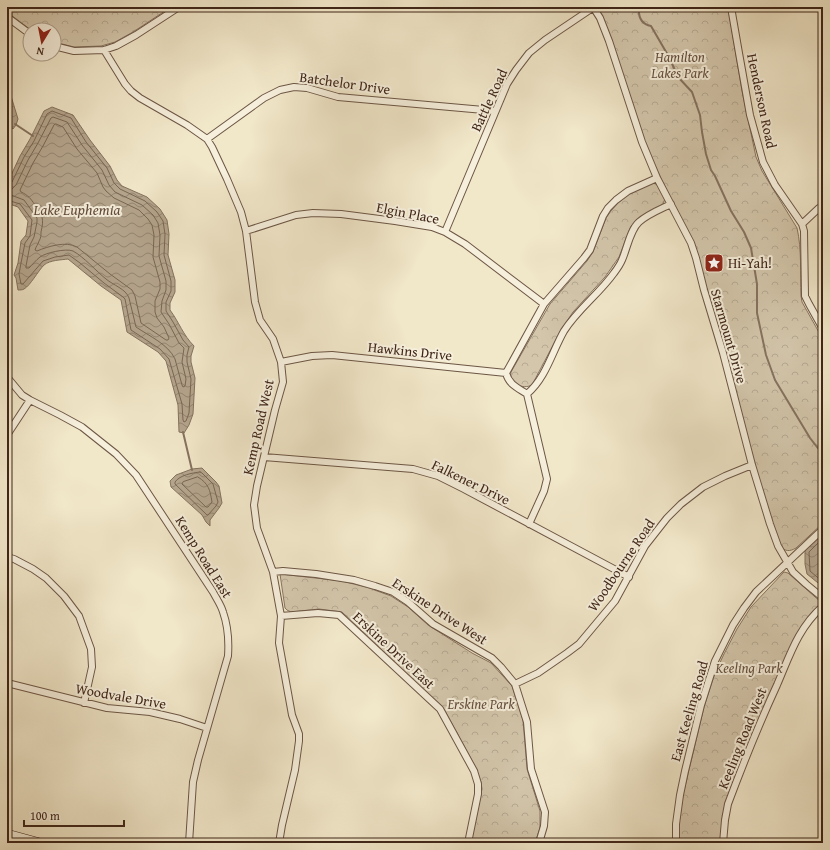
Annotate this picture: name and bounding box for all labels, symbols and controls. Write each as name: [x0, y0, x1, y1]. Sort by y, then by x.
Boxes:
north arrow: [22, 22, 62, 62]
text: N: [35, 43, 45, 60]
park label: Hamilton Lakes Park: [650, 47, 709, 83]
street label: Henderson Road: [742, 52, 782, 151]
street label: Battle Road: [466, 65, 513, 135]
street label: Batchelor Drive: [298, 67, 392, 99]
street label: Elgin Place: [375, 197, 442, 229]
water label: Lake Euphemia: [33, 199, 121, 220]
place icon: Hi-Yah!: [703, 252, 725, 274]
place label: Hi-Yah!: [728, 253, 772, 273]
street label: Starmount Drive: [706, 286, 752, 386]
street label: Hawkins Drive: [367, 337, 454, 365]
street label: Kemp Road West: [237, 377, 279, 477]
street label: Falkener Drive: [428, 454, 514, 510]
street label: Kemp Road East: [171, 512, 237, 602]
street label: Woodbourne Road: [583, 514, 660, 615]
street label: Erskine Drive West: [388, 573, 492, 649]
street label: Erskine Drive East: [349, 607, 439, 693]
street label: East Keeling Road: [665, 658, 713, 764]
park label: Keeling Park: [714, 658, 783, 678]
street label: Woodvale Drive: [74, 678, 168, 714]
street label: Keeling Road West: [712, 684, 772, 792]
park label: Erskine Park: [446, 694, 515, 714]
scale bar: [24, 802, 124, 828]
text: 100 m: [30, 807, 60, 824]

